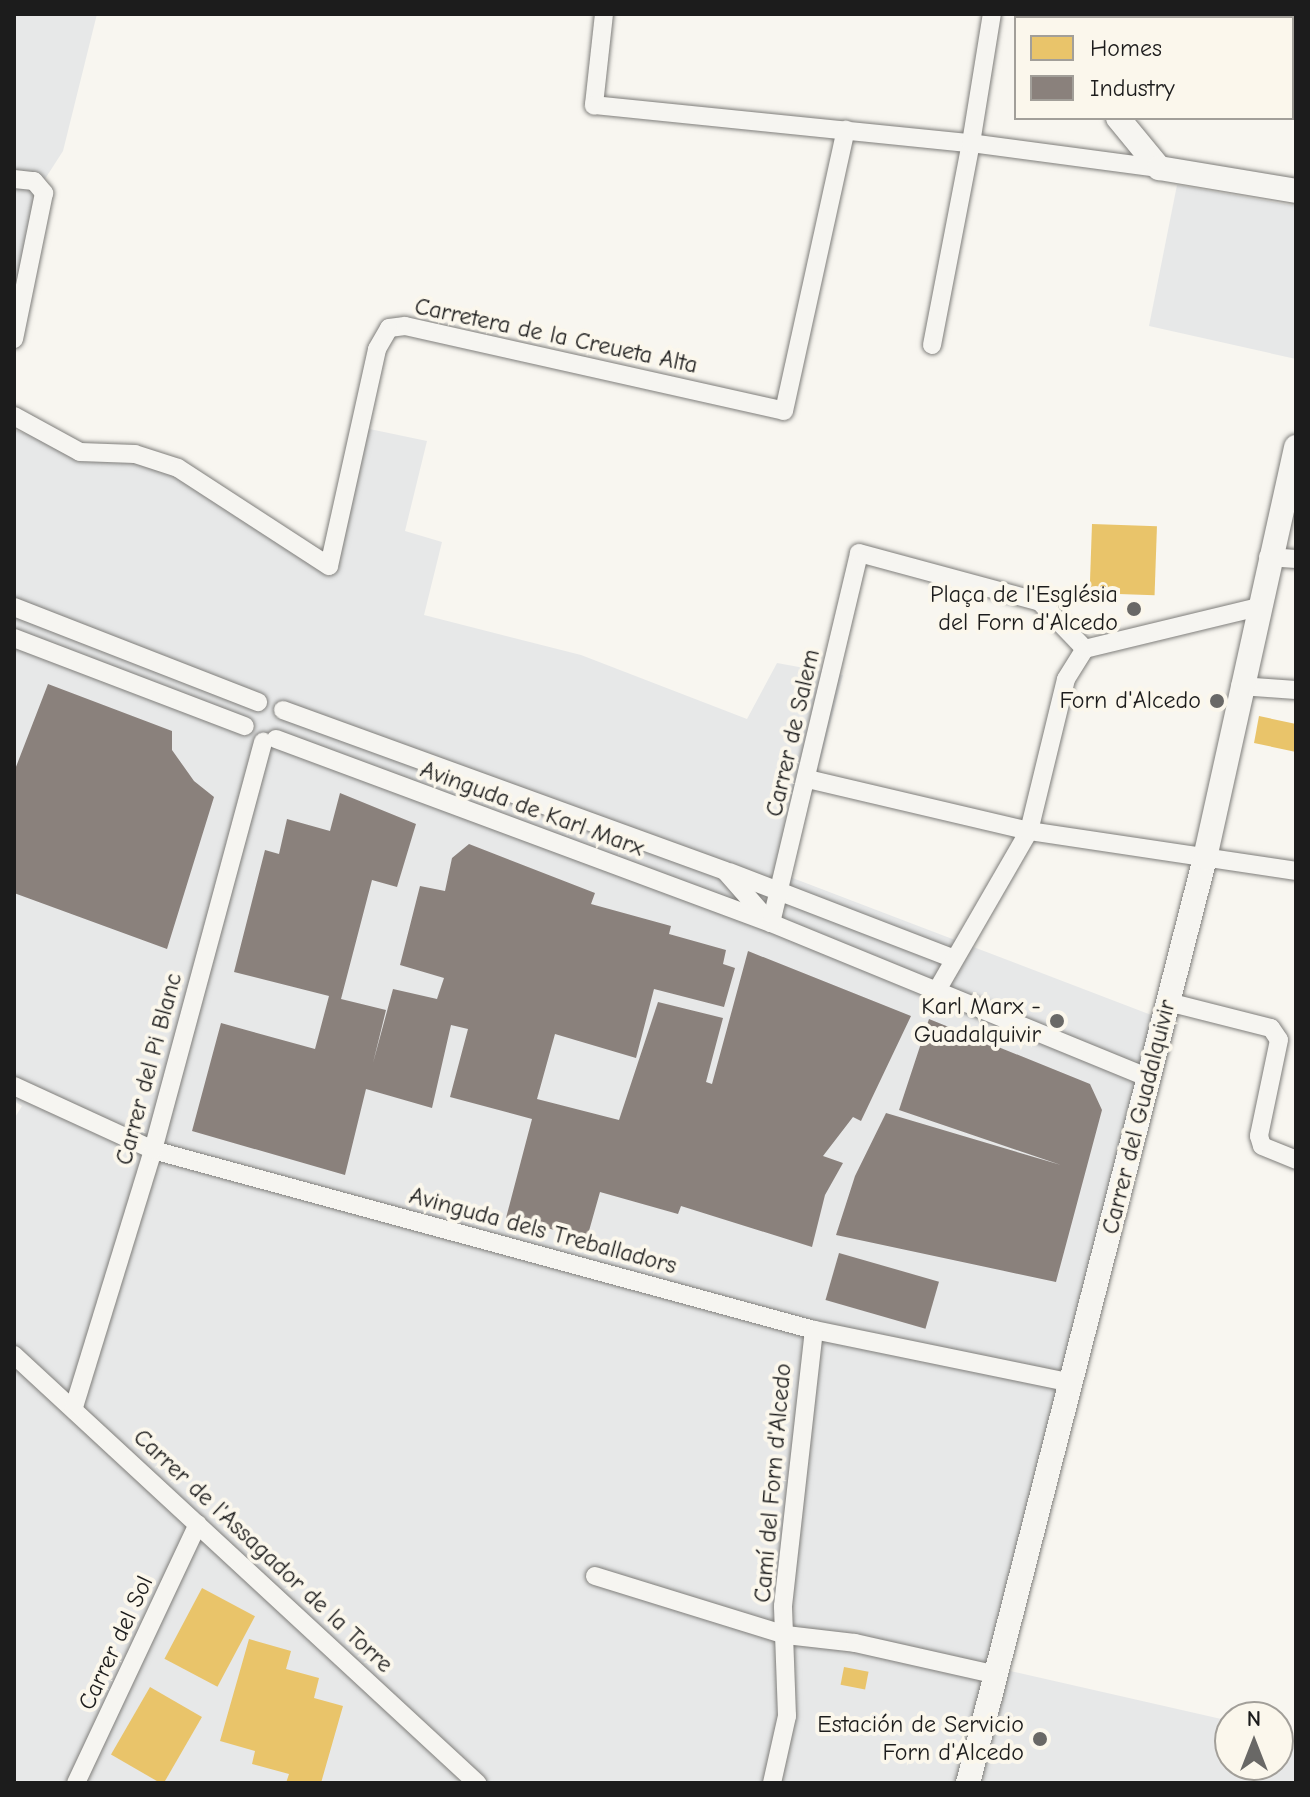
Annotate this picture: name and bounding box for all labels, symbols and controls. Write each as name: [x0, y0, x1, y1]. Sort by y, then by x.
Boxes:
legend: [1014, 16, 1294, 120]
text: Homes: [1090, 34, 1162, 62]
text: Industry: [1090, 74, 1175, 102]
street label: Carretera de la Creueta Alta: [412, 292, 700, 380]
place label: Plaça de l'Església del Forn d'Alcedo: [930, 581, 1118, 637]
marker: Plaça de l'Església del Forn d'Alcedo: [1125, 600, 1143, 618]
street label: Carrer de Salem: [760, 647, 826, 819]
place label: Forn d'Alcedo: [1059, 687, 1201, 715]
marker: Forn d'Alcedo: [1208, 692, 1226, 710]
street label: Avinguda de Karl Marx: [416, 755, 648, 863]
street label: Carrer del Pi Blanc: [110, 970, 188, 1168]
place label: Karl Marx - Guadalquivir: [914, 993, 1041, 1049]
street label: Carrer del Guadalquivir: [1096, 997, 1182, 1237]
marker: Karl Marx - Guadalquivir: [1048, 1012, 1066, 1030]
street label: Avinguda dels Treballadors: [406, 1181, 680, 1281]
street label: Camí del Forn d'Alcedo: [748, 1362, 798, 1604]
street label: Carrer de l'Assagador de la Torre: [127, 1423, 399, 1679]
street label: Carrer del Sol: [72, 1571, 160, 1715]
north arrow: [1214, 1701, 1294, 1781]
text: N: [1247, 1706, 1261, 1732]
place label: Estación de Servicio Forn d'Alcedo: [817, 1711, 1024, 1767]
marker: Estación de Servicio Forn d'Alcedo: [1031, 1730, 1049, 1748]

